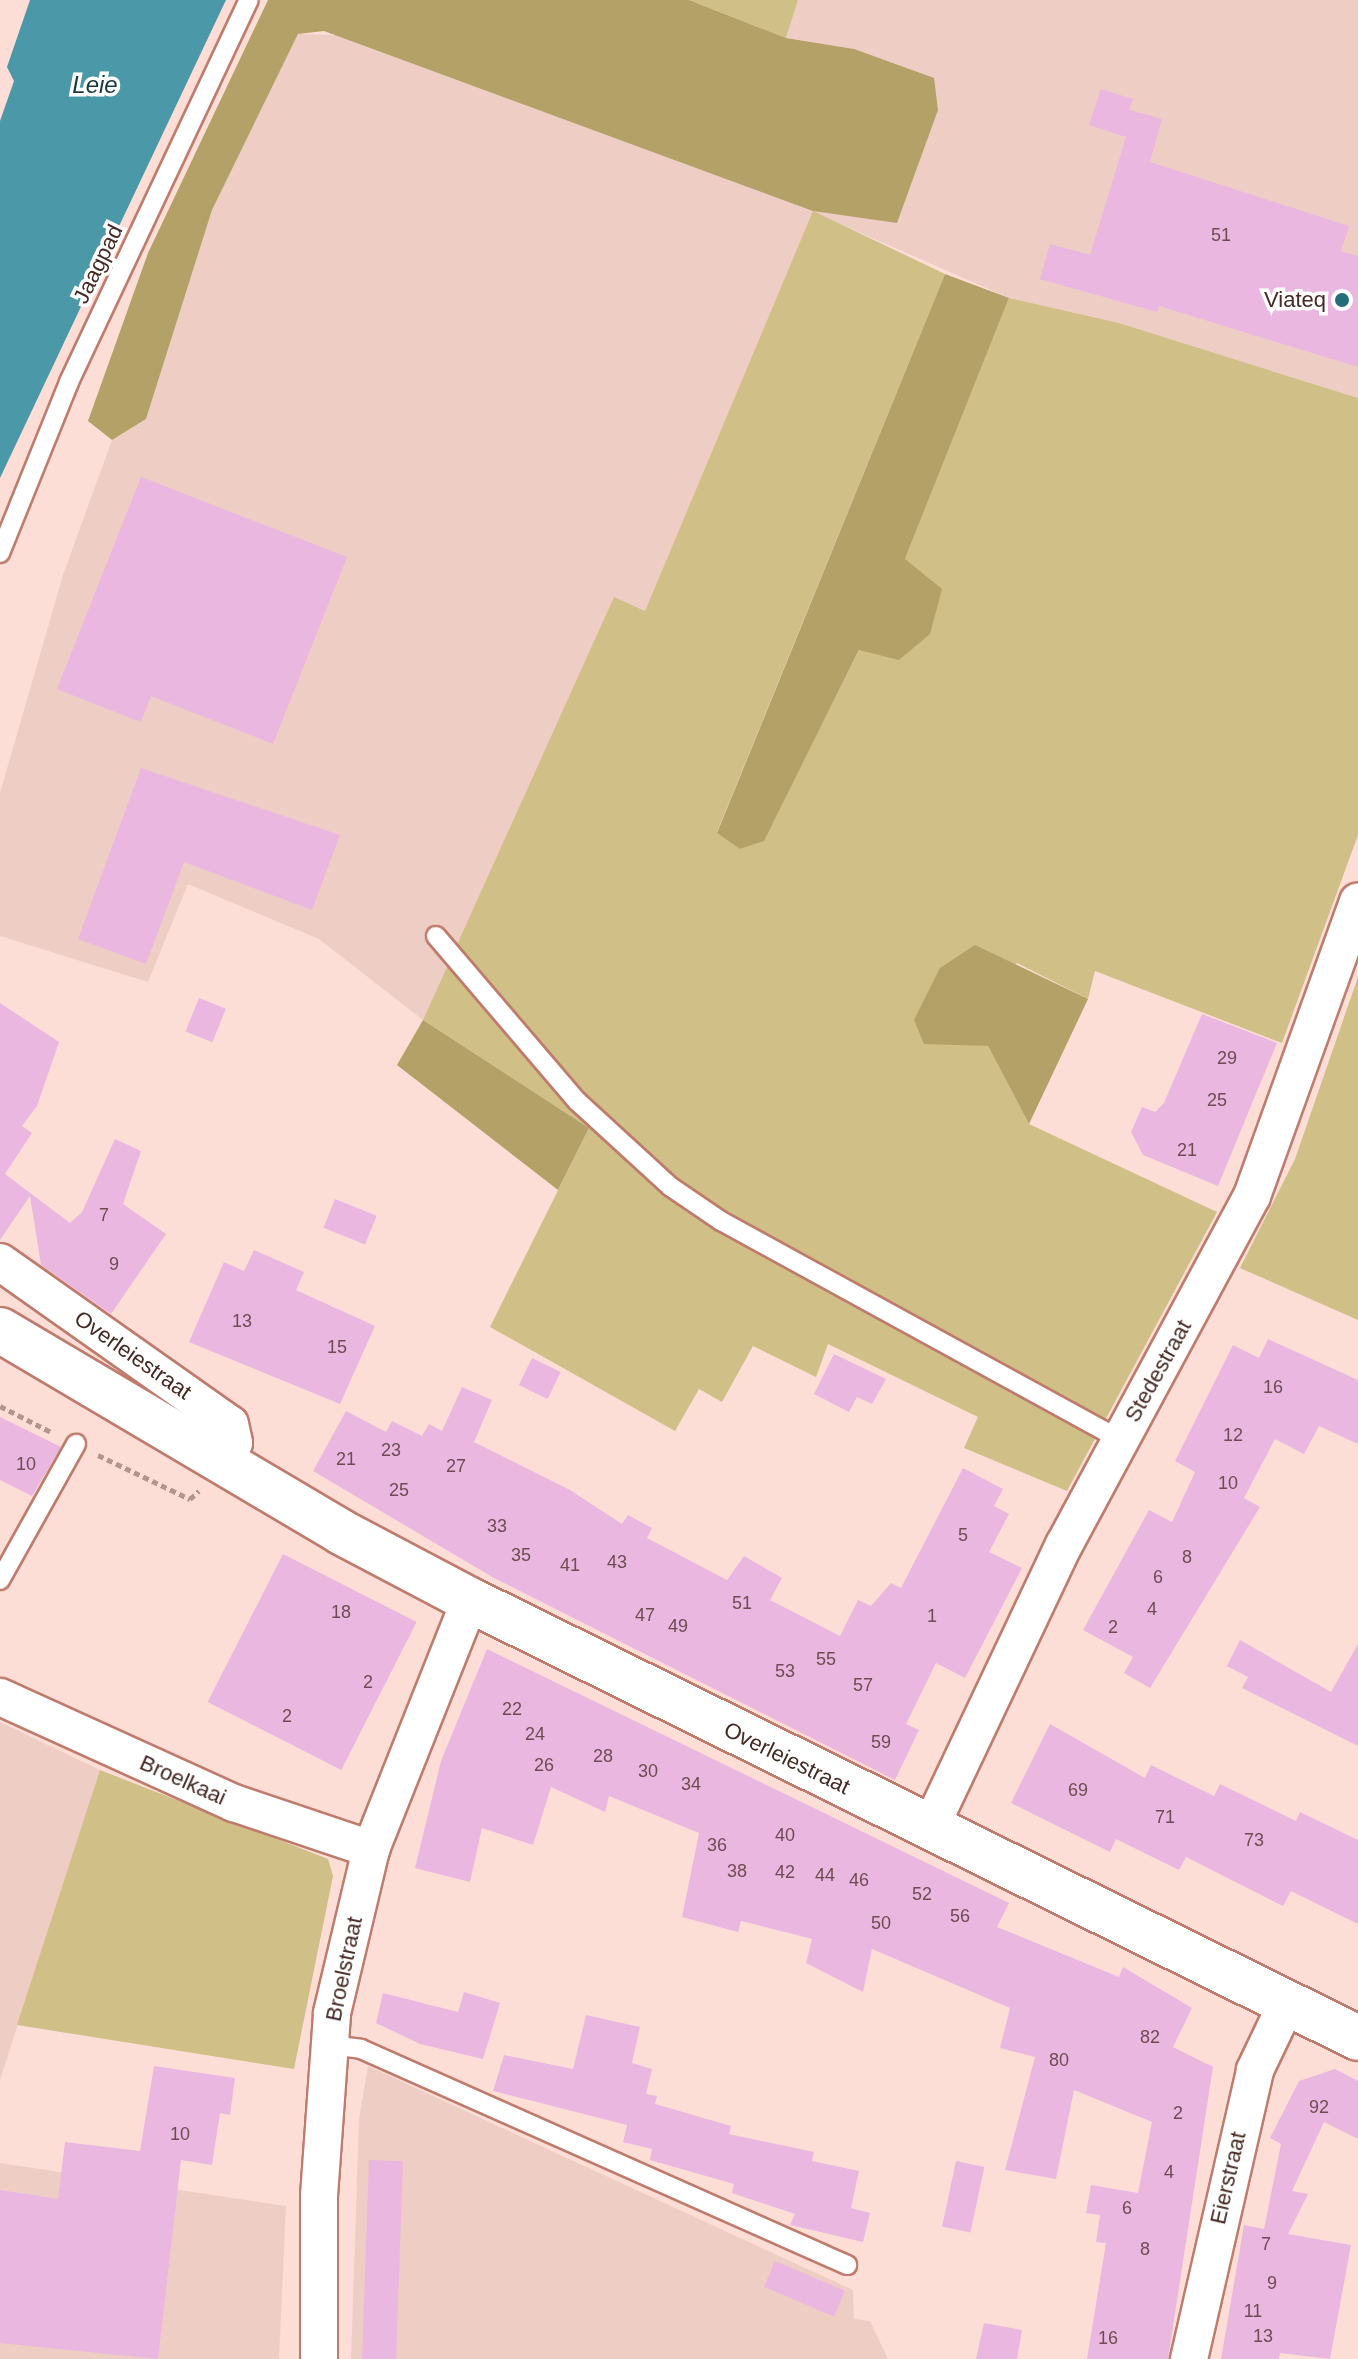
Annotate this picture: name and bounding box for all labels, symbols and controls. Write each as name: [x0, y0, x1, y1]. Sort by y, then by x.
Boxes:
water label: Leie: [72, 71, 118, 99]
street label: Jaagpad: [68, 220, 128, 308]
house number: 51: [1211, 224, 1231, 246]
place label: Viateq: [1264, 287, 1326, 313]
marker: Viateq: [1333, 291, 1351, 309]
house number: 29: [1217, 1047, 1237, 1069]
house number: 25: [1207, 1089, 1227, 1111]
house number: 21: [1177, 1139, 1197, 1161]
house number: 7: [99, 1204, 109, 1226]
house number: 9: [109, 1253, 119, 1275]
street label: Overleiestraat: [69, 1305, 197, 1405]
house number: 13: [232, 1310, 252, 1332]
street label: Stedestraat: [1119, 1315, 1197, 1427]
house number: 15: [327, 1336, 347, 1358]
house number: 16: [1263, 1376, 1283, 1398]
house number: 12: [1223, 1424, 1243, 1446]
house number: 23: [381, 1439, 401, 1461]
house number: 21: [336, 1448, 356, 1470]
house number: 10: [16, 1453, 36, 1475]
house number: 27: [446, 1455, 466, 1477]
house number: 10: [1218, 1472, 1238, 1494]
house number: 25: [389, 1479, 409, 1501]
house number: 33: [487, 1515, 507, 1537]
house number: 5: [958, 1524, 968, 1546]
house number: 35: [511, 1544, 531, 1566]
house number: 8: [1182, 1546, 1192, 1568]
house number: 43: [607, 1551, 627, 1573]
house number: 41: [560, 1554, 580, 1576]
house number: 6: [1153, 1566, 1163, 1588]
house number: 51: [732, 1592, 752, 1614]
house number: 4: [1147, 1598, 1157, 1620]
house number: 18: [331, 1601, 351, 1623]
house number: 47: [635, 1604, 655, 1626]
house number: 1: [927, 1605, 937, 1627]
house number: 49: [668, 1615, 688, 1637]
house number: 2: [1108, 1616, 1118, 1638]
house number: 55: [816, 1648, 836, 1670]
house number: 53: [775, 1660, 795, 1682]
house number: 2: [363, 1671, 373, 1693]
house number: 57: [853, 1674, 873, 1696]
house number: 22: [502, 1698, 522, 1720]
house number: 2: [282, 1705, 292, 1727]
street label: Overleiestraat: [720, 1716, 854, 1800]
house number: 24: [525, 1723, 545, 1745]
house number: 59: [871, 1731, 891, 1753]
house number: 28: [593, 1745, 613, 1767]
street label: Broelkaai: [136, 1749, 230, 1811]
house number: 26: [534, 1754, 554, 1776]
house number: 30: [638, 1760, 658, 1782]
house number: 34: [681, 1773, 701, 1795]
house number: 69: [1068, 1779, 1088, 1801]
house number: 71: [1155, 1806, 1175, 1828]
house number: 40: [775, 1824, 795, 1846]
house number: 73: [1244, 1829, 1264, 1851]
house number: 36: [707, 1834, 727, 1856]
house number: 38: [727, 1860, 747, 1882]
house number: 42: [775, 1861, 795, 1883]
house number: 44: [815, 1864, 835, 1886]
house number: 46: [849, 1869, 869, 1891]
house number: 52: [912, 1883, 932, 1905]
house number: 56: [950, 1905, 970, 1927]
house number: 50: [871, 1912, 891, 1934]
street label: Broelstraat: [320, 1914, 368, 2024]
house number: 82: [1140, 2026, 1160, 2048]
house number: 80: [1049, 2049, 1069, 2071]
house number: 92: [1309, 2096, 1329, 2118]
house number: 2: [1173, 2102, 1183, 2124]
house number: 10: [170, 2123, 190, 2145]
street label: Eierstraat: [1205, 2129, 1251, 2227]
house number: 4: [1164, 2161, 1174, 2183]
house number: 6: [1122, 2197, 1132, 2219]
house number: 7: [1261, 2233, 1271, 2255]
house number: 8: [1140, 2238, 1150, 2260]
house number: 9: [1267, 2272, 1277, 2294]
house number: 11: [1244, 2300, 1262, 2322]
house number: 13: [1253, 2325, 1273, 2347]
house number: 16: [1098, 2327, 1118, 2349]

